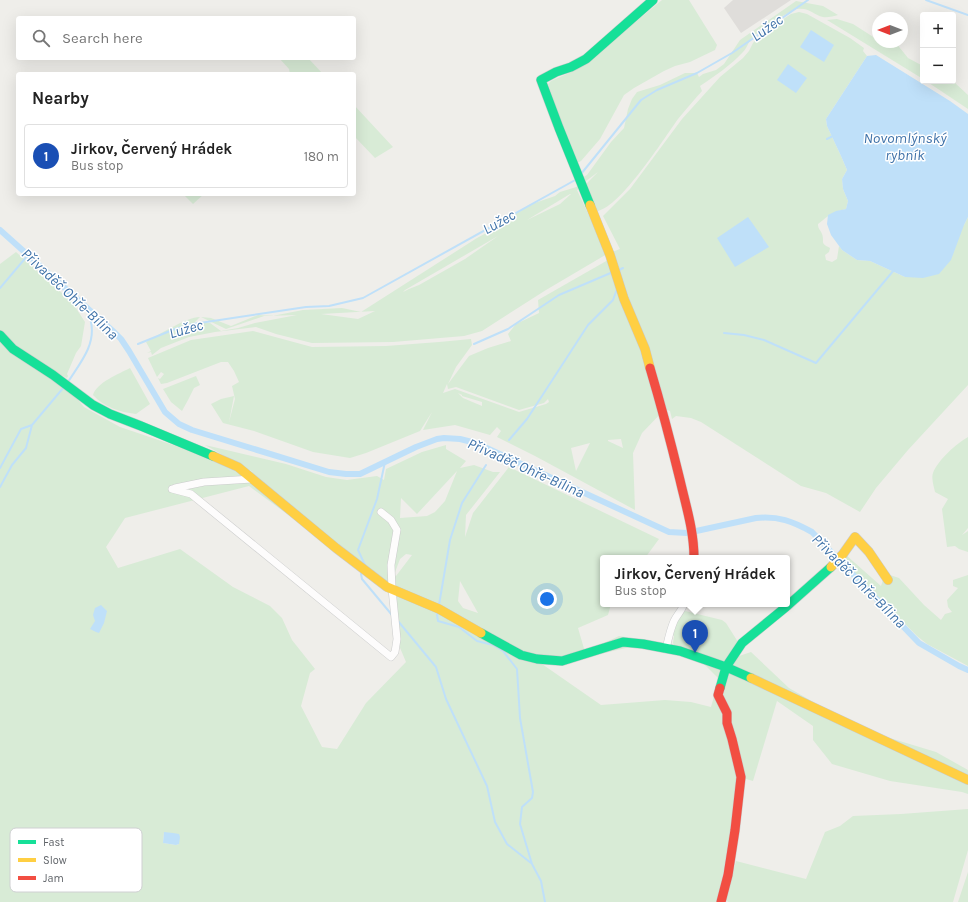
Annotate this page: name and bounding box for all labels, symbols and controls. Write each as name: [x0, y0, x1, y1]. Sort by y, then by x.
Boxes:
water label: Lužec: [748, 11, 786, 45]
north arrow: [872, 12, 908, 48]
map controls: [920, 12, 956, 84]
button: +: [920, 12, 956, 48]
search box: [16, 16, 356, 60]
icon: search: [30, 27, 52, 49]
text: Search here: [62, 29, 143, 47]
button: −: [920, 48, 956, 84]
text: Nearby: [32, 88, 89, 108]
water label: Novomlýnský rybník: [864, 129, 947, 164]
text: Jirkov, Červený Hrádek: [71, 140, 232, 158]
text: 1: [44, 149, 48, 164]
text: 180 m: [304, 149, 339, 164]
text: Bus stop: [71, 158, 123, 173]
water label: Lužec: [479, 206, 519, 238]
water label: Přivaděč Ohře-Bílina: [18, 245, 122, 343]
water label: Lužec: [167, 316, 205, 342]
water label: Přivaděč Ohře-Bílina: [465, 434, 587, 502]
water label: Přivaděč Ohře-Bílina: [808, 530, 910, 632]
popup: [600, 555, 790, 607]
text: Jirkov, Červený Hrádek: [614, 565, 776, 583]
text: Bus stop: [614, 583, 667, 598]
your location: [537, 589, 557, 609]
pin: 1: [682, 620, 708, 653]
legend: [10, 828, 142, 892]
text: Fast: [43, 836, 64, 849]
text: Slow: [43, 854, 67, 867]
text: Jam: [43, 872, 64, 885]

